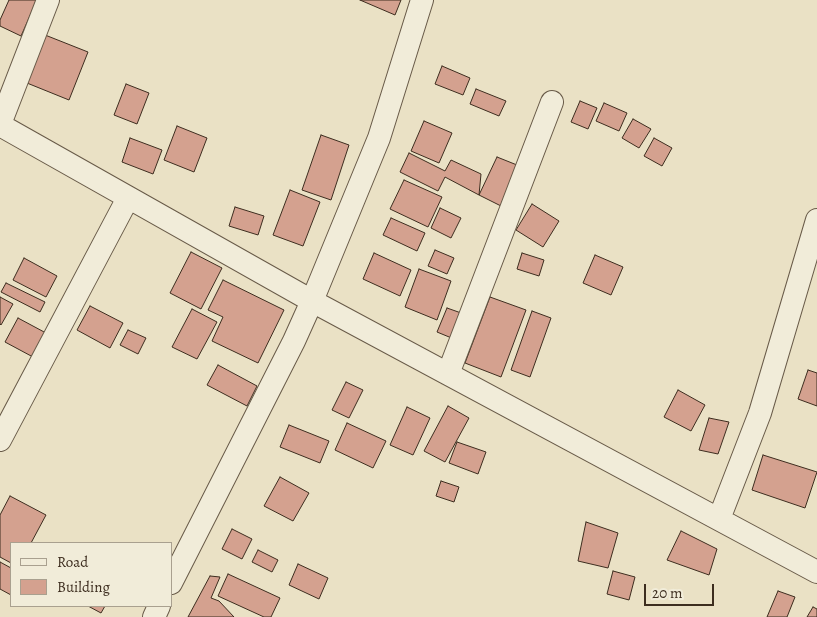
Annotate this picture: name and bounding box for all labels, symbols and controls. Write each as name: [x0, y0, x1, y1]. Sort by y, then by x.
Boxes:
legend: [10, 542, 172, 607]
text: Road: [57, 552, 88, 572]
scale bar: [647, 574, 717, 606]
text: Building: [57, 577, 110, 597]
text: 20 m: [652, 583, 683, 603]

